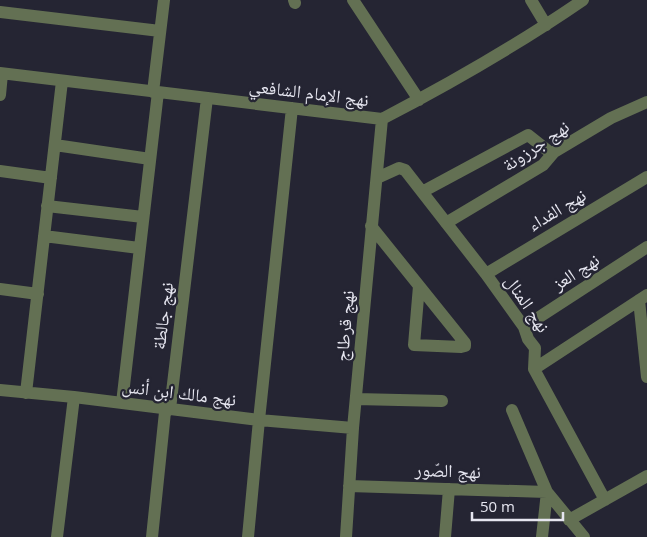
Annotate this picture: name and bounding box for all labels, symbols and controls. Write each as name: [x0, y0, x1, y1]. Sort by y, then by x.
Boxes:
street label: نهج الإمام الشافعي: [248, 73, 370, 115]
street label: نهج جرزونة: [497, 114, 574, 177]
street label: نهج الفداء: [523, 182, 591, 237]
street label: نهج العز: [547, 247, 604, 297]
street label: نهج المنال: [499, 270, 556, 337]
street label: نهج جالطة: [146, 281, 179, 351]
street label: نهج قرطاج: [329, 289, 360, 363]
street label: نهج مالك ابن أنس: [120, 373, 238, 412]
street label: نهج الصّور: [414, 457, 481, 484]
scale bar: [472, 490, 563, 522]
text: 50 m: [480, 496, 515, 516]

